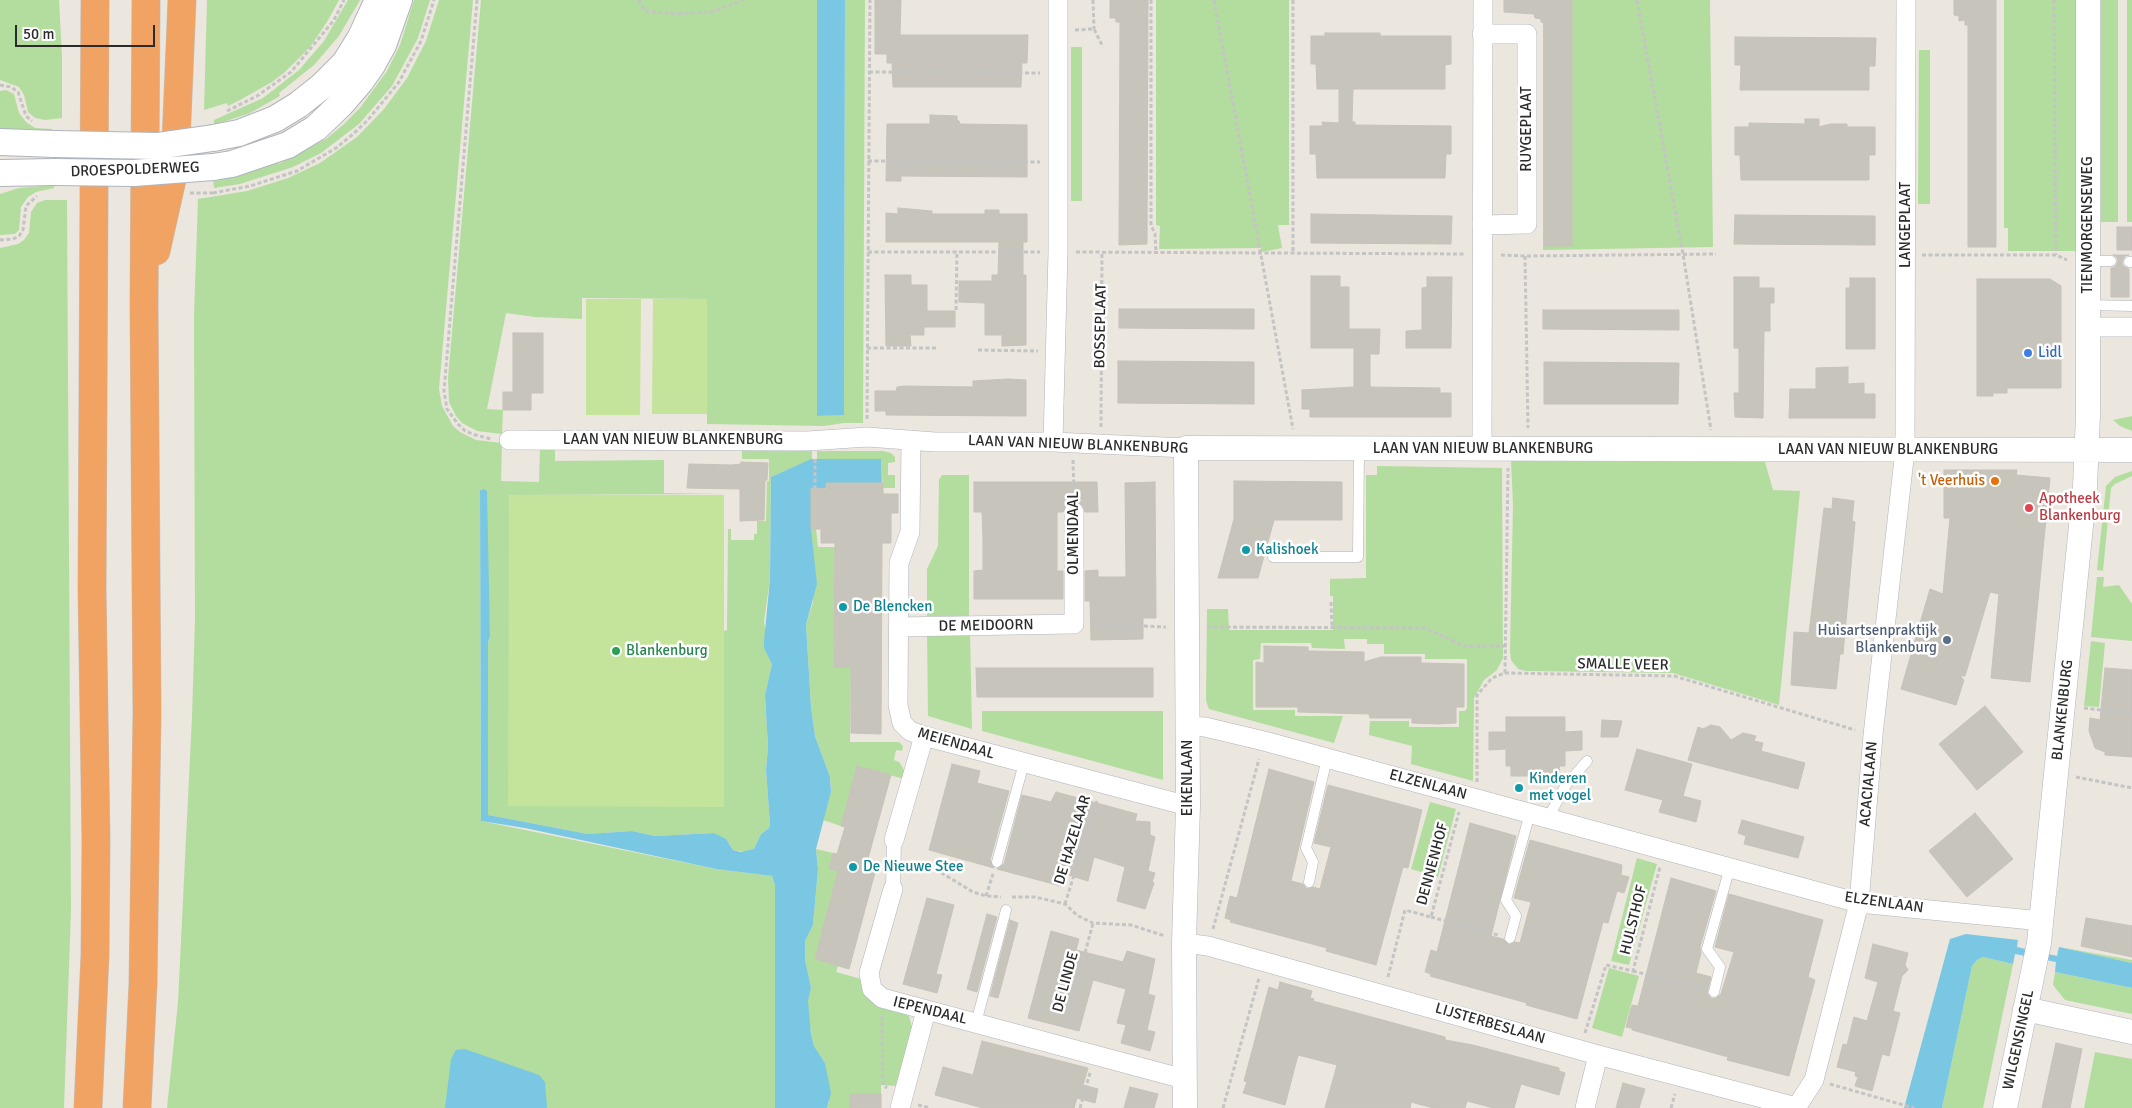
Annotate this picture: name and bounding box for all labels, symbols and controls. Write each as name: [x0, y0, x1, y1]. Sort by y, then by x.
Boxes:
scale bar: [18, 15, 158, 47]
text: 50 m: [23, 25, 54, 43]
street label: RUYGEPLAAT: [1518, 86, 1536, 172]
street label: TIENMORGENSEWEG: [2079, 156, 2097, 294]
street label: DROESPOLDERWEG: [70, 159, 200, 181]
street label: LANGEPLAAT: [1897, 182, 1915, 268]
street label: BOSSEPLAAT: [1091, 283, 1111, 369]
place label: Lidl: [2038, 344, 2062, 362]
marker: Lidl: [2022, 347, 2034, 359]
street label: LAAN VAN NIEUW BLANKENBURG: [563, 431, 783, 449]
street label: LAAN VAN NIEUW BLANKENBURG: [968, 432, 1188, 458]
street label: LAAN VAN NIEUW BLANKENBURG: [1373, 440, 1593, 458]
street label: LAAN VAN NIEUW BLANKENBURG: [1778, 441, 1998, 459]
place label: 't Veerhuis: [1918, 472, 1985, 490]
marker: 't Veerhuis: [1989, 475, 2001, 487]
place label: Apotheek Blankenburg: [2039, 490, 2121, 525]
street label: OLMENDAAL: [1065, 491, 1083, 575]
marker: Apotheek Blankenburg: [2023, 502, 2035, 514]
place label: Kalishoek: [1256, 541, 1319, 559]
marker: Kalishoek: [1240, 544, 1252, 556]
place label: De Blencken: [853, 598, 933, 616]
marker: De Blencken: [837, 601, 849, 613]
street label: DE MEIDOORN: [938, 616, 1034, 636]
place label: Huisartsenpraktijk Blankenburg: [1818, 622, 1937, 657]
marker: Huisartsenpraktijk Blankenburg: [1941, 634, 1953, 646]
place label: Blankenburg: [626, 642, 708, 660]
marker: Blankenburg: [610, 645, 622, 657]
street label: SMALLE VEER: [1577, 655, 1669, 675]
street label: BLANKENBURG: [2049, 659, 2077, 761]
street label: MEIENDAAL: [915, 724, 997, 764]
street label: EIKENLAAN: [1179, 740, 1197, 816]
street label: ACACIALAAN: [1856, 740, 1882, 828]
street label: ELZENLAAN: [1387, 766, 1469, 804]
place label: Kinderen met vogel: [1529, 770, 1591, 805]
marker: Kinderen met vogel: [1513, 782, 1525, 794]
street label: DE HAZELAAR: [1051, 793, 1095, 887]
street label: DENNENHOF: [1413, 821, 1453, 907]
place label: De Nieuwe Stee: [863, 858, 963, 876]
marker: De Nieuwe Stee: [847, 861, 859, 873]
street label: HULSTHOF: [1617, 883, 1651, 957]
street label: ELZENLAAN: [1843, 889, 1925, 917]
street label: DE LINDE: [1049, 950, 1083, 1014]
street label: WILGENSINGEL: [2000, 988, 2038, 1092]
street label: IEPENDAAL: [891, 993, 969, 1029]
street label: LIJSTERBESLAAN: [1433, 1000, 1547, 1048]

